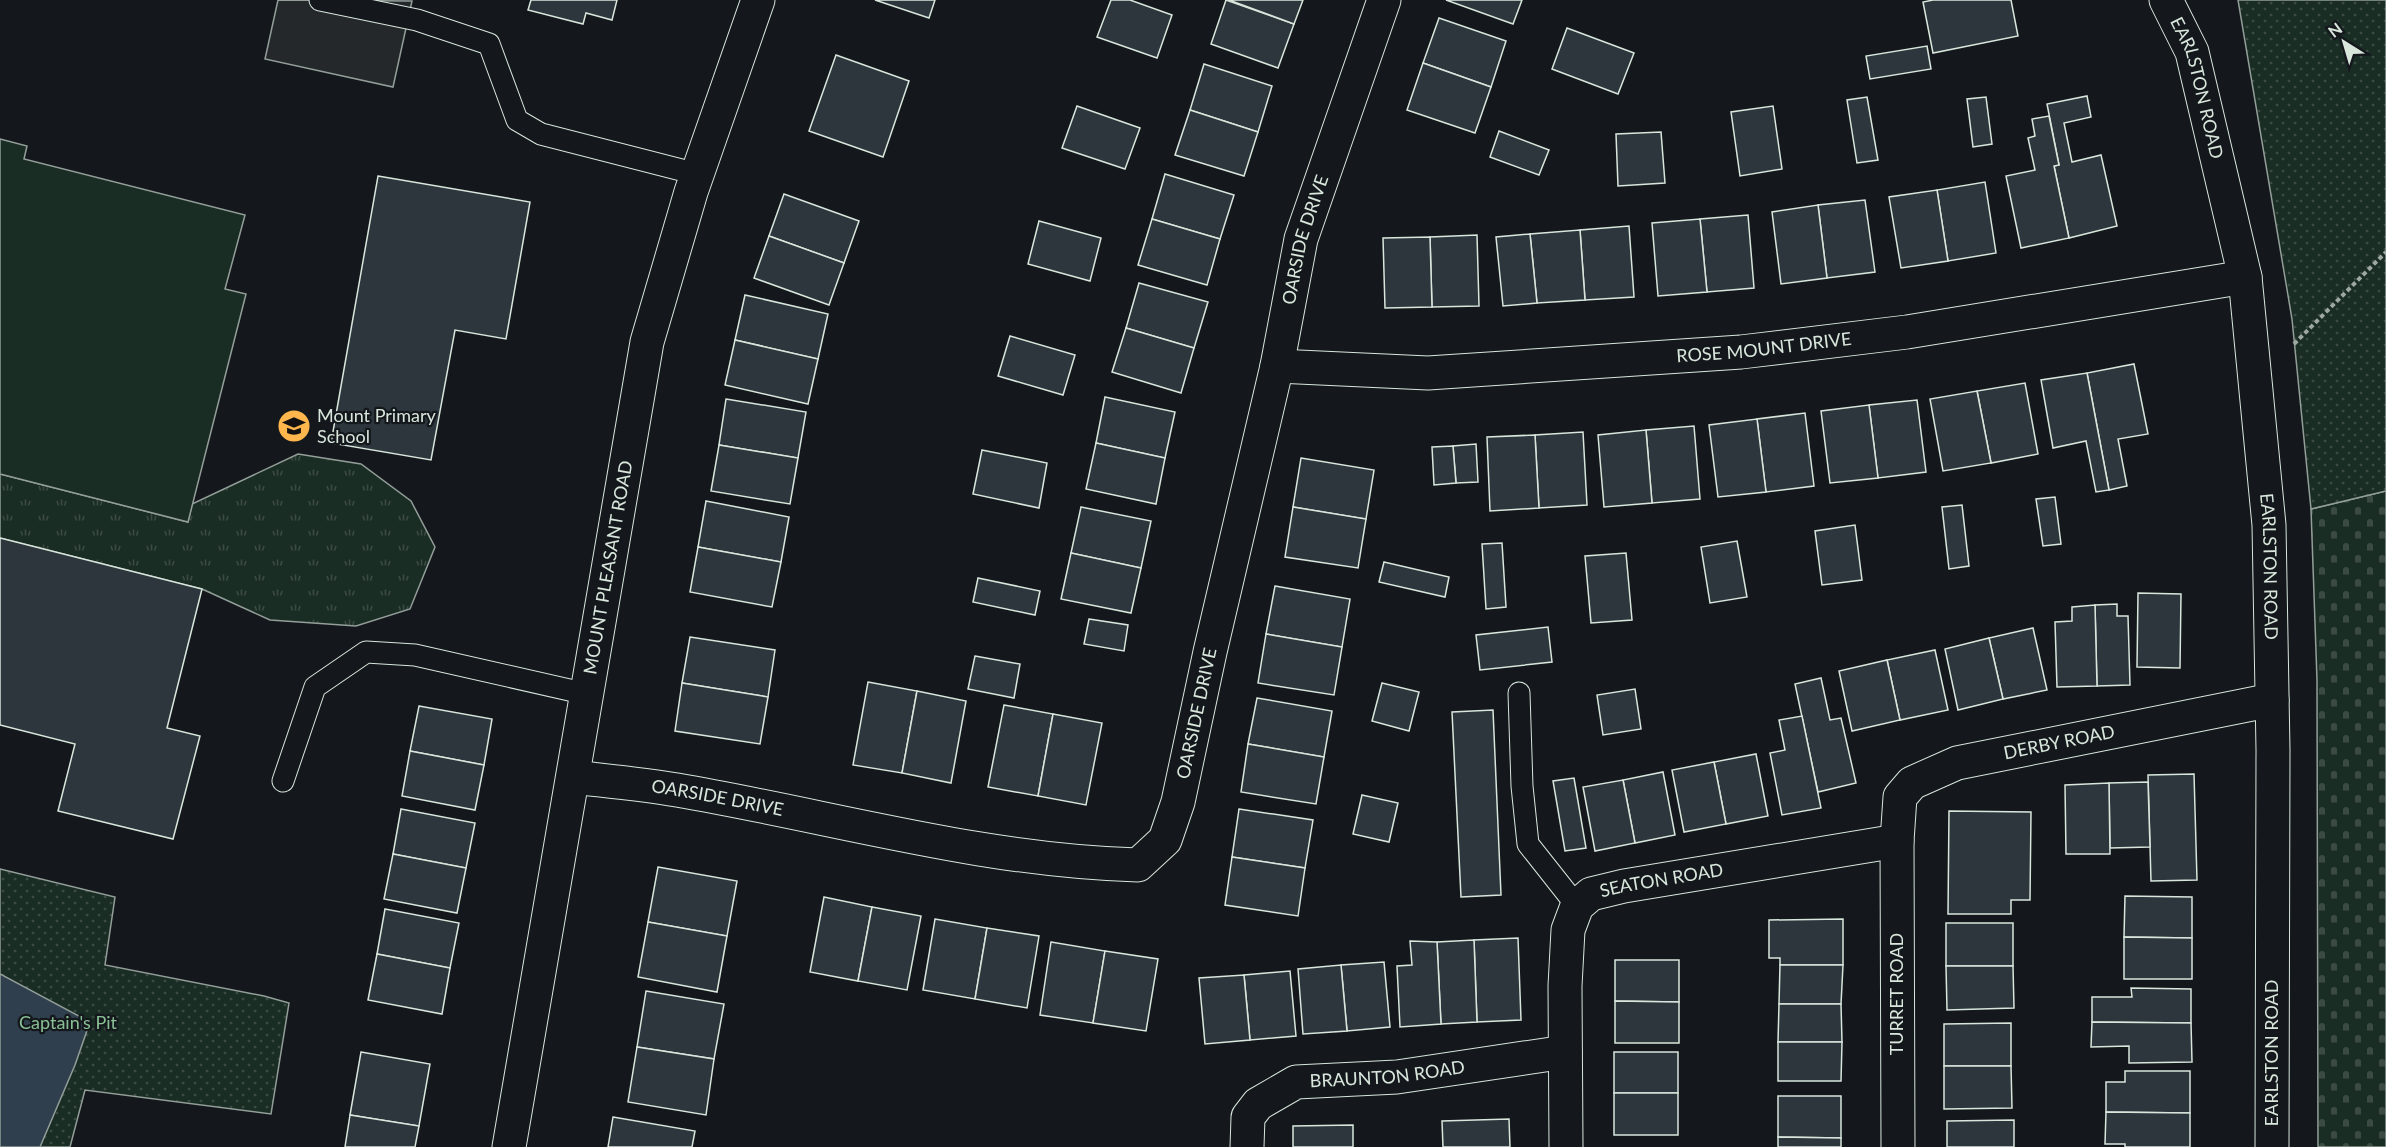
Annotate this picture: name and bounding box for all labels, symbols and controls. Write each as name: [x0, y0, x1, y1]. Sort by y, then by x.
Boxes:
north arrow: [2314, 12, 2374, 72]
street label: EARLSTON ROAD: [2166, 13, 2229, 161]
text: N: [2324, 18, 2345, 41]
street label: OARSIDE DRIVE: [1277, 172, 1332, 306]
street label: ROSE MOUNT DRIVE: [1676, 327, 1852, 366]
place label: Mount Primary School: [317, 404, 436, 447]
school or university icon: Mount Primary School: [276, 408, 312, 444]
street label: MOUNT PLEASANT ROAD: [578, 459, 637, 676]
street label: EARLSTON ROAD: [2256, 492, 2283, 640]
street label: OARSIDE DRIVE: [1171, 646, 1221, 781]
street label: DERBY ROAD: [2001, 720, 2116, 763]
street label: OARSIDE DRIVE: [650, 774, 785, 820]
street label: SEATON ROAD: [1597, 858, 1725, 902]
street label: TURRET ROAD: [1885, 933, 1907, 1055]
street label: EARLSTON ROAD: [2260, 980, 2282, 1126]
park label: Captain's Pit: [19, 1011, 118, 1033]
street label: BRAUNTON ROAD: [1309, 1055, 1466, 1091]

